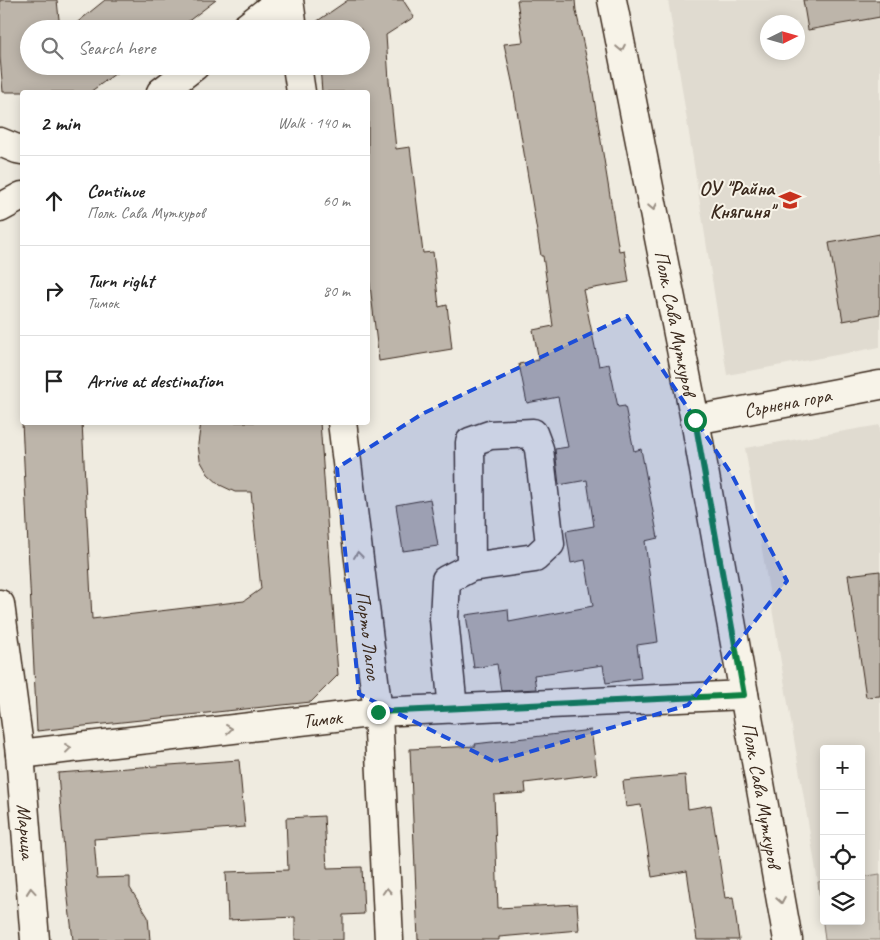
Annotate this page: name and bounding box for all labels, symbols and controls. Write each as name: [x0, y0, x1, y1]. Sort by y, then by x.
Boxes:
north arrow: [760, 15, 805, 60]
search box: [20, 20, 370, 75]
icon: search: [38, 34, 66, 62]
text: Search here: [78, 36, 155, 60]
one-way arrow: [616, 43, 626, 52]
text: 2 min: [40, 110, 80, 136]
text: Walk · 140 m: [278, 113, 350, 133]
place label: ОУ "Райна Княгиня": [699, 176, 778, 224]
text: Continue: [87, 179, 144, 203]
icon: ahead: [40, 187, 68, 215]
school or university icon: ОУ "Райна Княгиня": [777, 187, 803, 213]
text: 60 m: [323, 191, 350, 211]
text: Полк. Сава Муткуров: [87, 203, 204, 223]
one-way arrow: [647, 203, 658, 212]
street label: Полк. Сава Муткуров: [649, 248, 703, 400]
text: Turn right: [87, 269, 154, 293]
icon: right: [40, 277, 68, 305]
text: 80 m: [323, 281, 350, 301]
text: Тимок: [87, 293, 119, 313]
icon: arrive: [40, 367, 68, 395]
text: Arrive at destination: [87, 369, 223, 393]
street label: Сърнена гора: [742, 382, 834, 423]
route start: [684, 409, 707, 432]
one-way arrow: [353, 551, 364, 559]
street label: Порто Лагос: [351, 589, 387, 682]
route end: [367, 701, 390, 724]
street label: Тимок: [301, 704, 345, 733]
street label: Полк. Сава Муткуров: [737, 721, 788, 873]
one-way arrow: [226, 724, 234, 735]
one-way arrow: [64, 743, 72, 754]
map controls: [820, 745, 865, 925]
button: +: [820, 745, 865, 790]
button: −: [820, 790, 865, 835]
street label: Марица: [12, 803, 41, 862]
button: locate: [820, 835, 865, 880]
button: layers: [820, 880, 865, 925]
one-way arrow: [26, 887, 37, 895]
one-way arrow: [381, 887, 392, 895]
one-way arrow: [776, 896, 786, 905]

